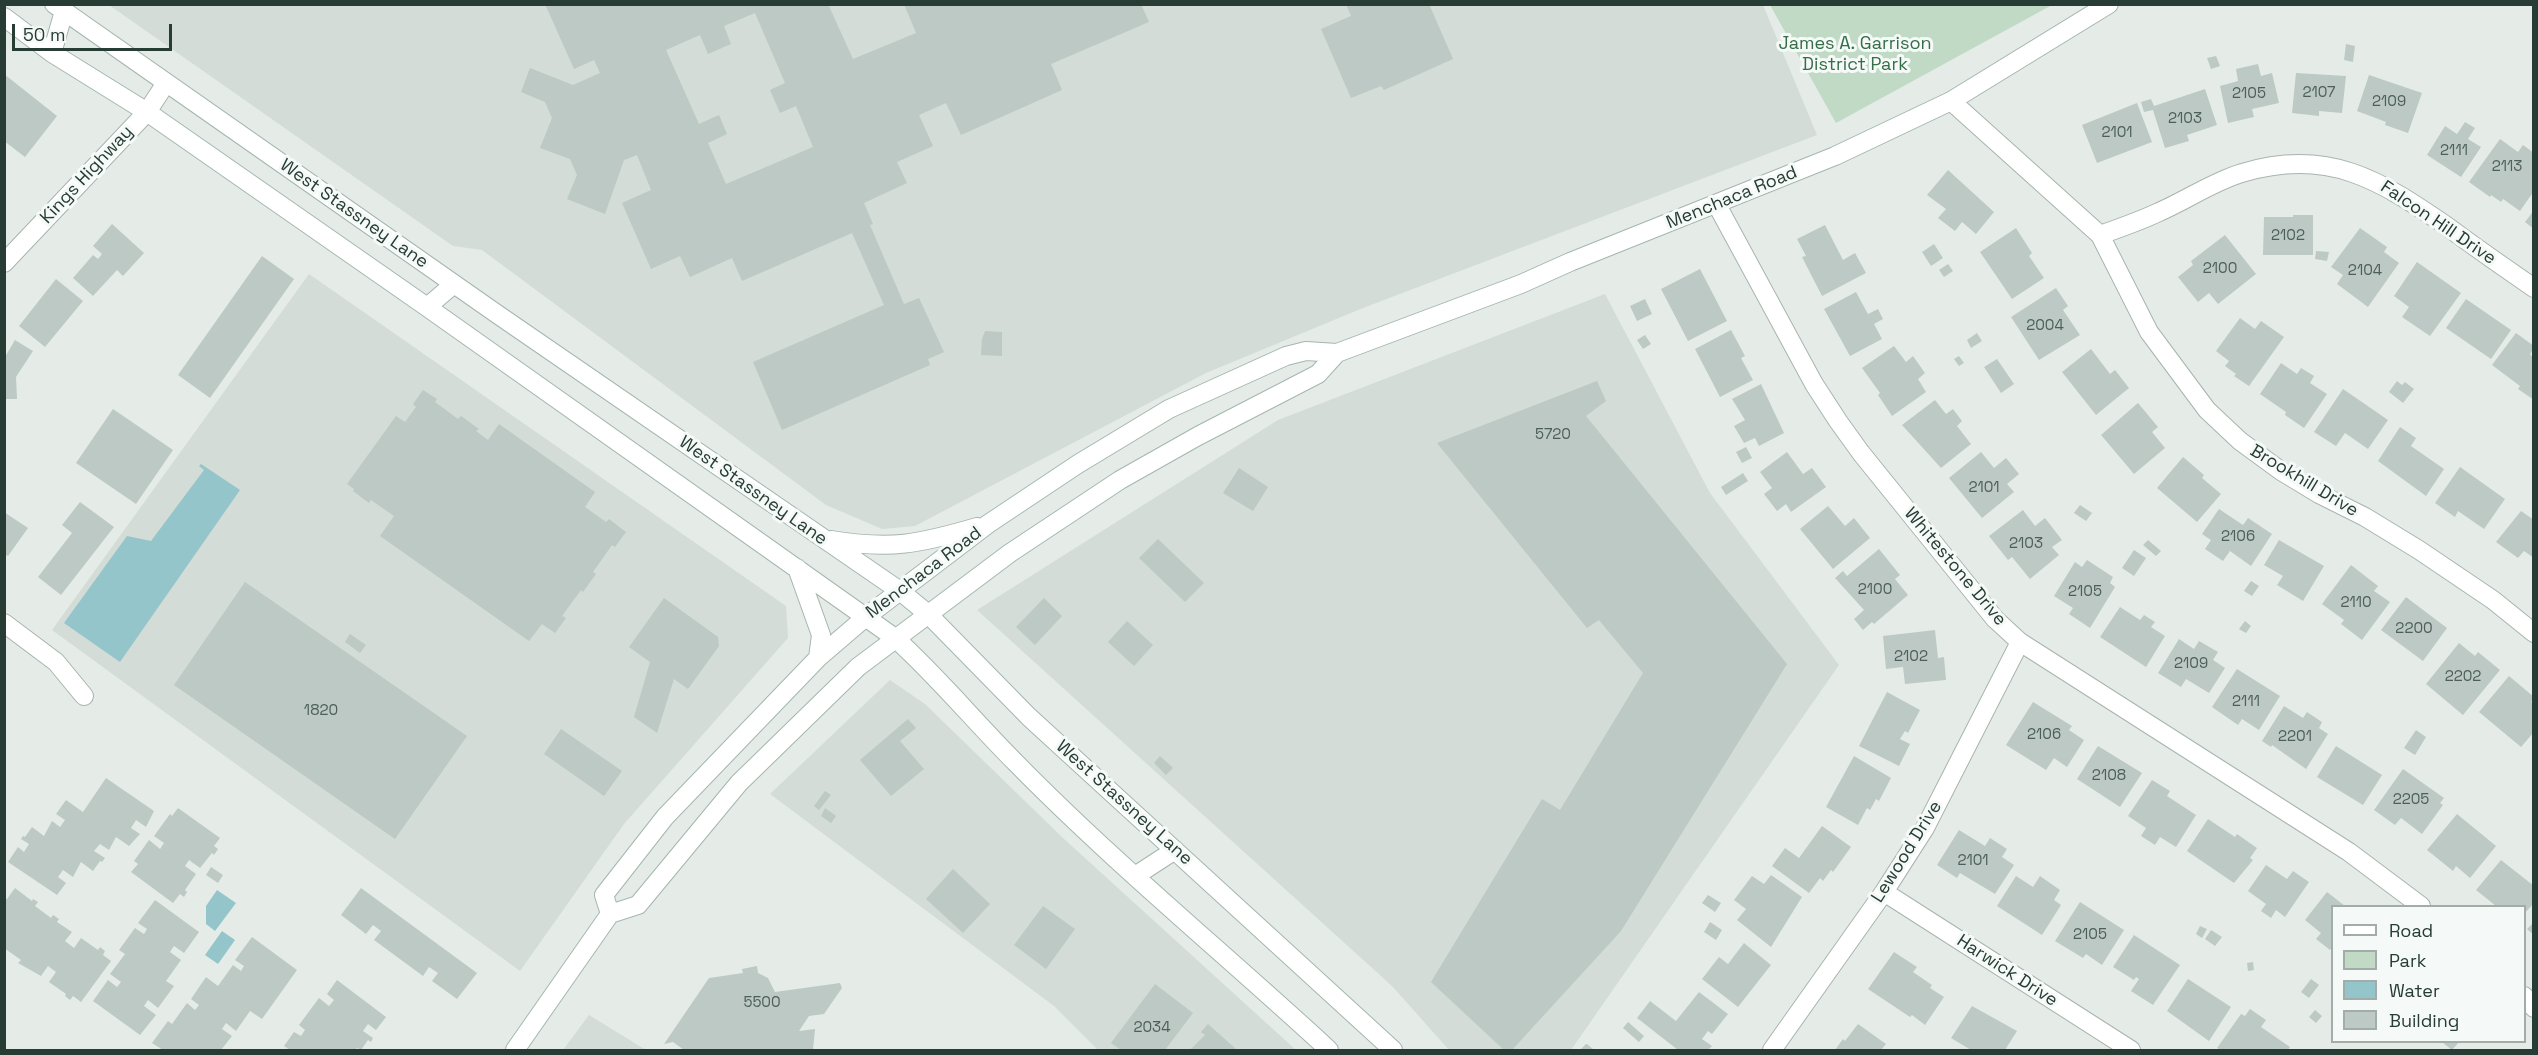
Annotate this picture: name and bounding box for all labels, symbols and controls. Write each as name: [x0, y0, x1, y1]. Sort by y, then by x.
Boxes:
scale bar: [15, 12, 176, 50]
text: 50 m: [23, 23, 65, 46]
park label: James A. Garrison District Park: [1778, 33, 1932, 76]
house number: 2107: [2302, 84, 2336, 102]
house number: 2105: [2232, 85, 2266, 103]
house number: 2109: [2372, 93, 2406, 111]
house number: 2103: [2168, 110, 2202, 128]
street label: Kings Highway: [36, 121, 138, 229]
house number: 2101: [2101, 124, 2133, 142]
house number: 2111: [2440, 142, 2468, 160]
street label: West Stassney Lane: [276, 155, 432, 273]
house number: 2113: [2492, 158, 2522, 176]
street label: Menchaca Road: [1663, 162, 1801, 234]
street label: Falcon Hill Drive: [2376, 176, 2500, 270]
house number: 2102: [2271, 227, 2305, 245]
house number: 2100: [2203, 260, 2237, 278]
house number: 2104: [2348, 262, 2382, 280]
house number: 2004: [2026, 317, 2064, 335]
house number: 5720: [1535, 426, 1571, 444]
street label: West Stassney Lane: [675, 432, 831, 550]
street label: Brookhill Drive: [2246, 440, 2362, 522]
house number: 2101: [1968, 479, 2000, 497]
street label: Whitestone Drive: [1899, 504, 2011, 630]
street label: Menchaca Road: [862, 523, 986, 623]
house number: 2106: [2221, 528, 2255, 546]
house number: 2103: [2009, 535, 2043, 553]
house number: 2100: [1858, 581, 1892, 599]
house number: 2105: [2068, 583, 2102, 601]
house number: 2110: [2340, 594, 2372, 612]
house number: 2200: [2395, 620, 2433, 638]
house number: 2102: [1894, 648, 1928, 666]
house number: 2109: [2174, 655, 2208, 673]
house number: 2202: [2445, 668, 2481, 686]
house number: 2111: [2232, 693, 2260, 711]
house number: 1820: [304, 702, 338, 720]
house number: 2106: [2027, 726, 2061, 744]
house number: 2201: [2278, 728, 2312, 746]
street label: West Stassney Lane: [1051, 736, 1197, 870]
house number: 2108: [2092, 767, 2126, 785]
house number: 2205: [2393, 791, 2429, 809]
street label: Lewood Drive: [1867, 797, 1947, 907]
house number: 2101: [1957, 852, 1989, 870]
legend: [2331, 905, 2526, 1043]
text: Road: [2389, 919, 2433, 942]
house number: 2105: [2073, 926, 2107, 944]
street label: Harwick Drive: [1952, 930, 2062, 1012]
text: Park: [2389, 949, 2426, 972]
text: Water: [2389, 979, 2440, 1002]
house number: 5500: [743, 994, 781, 1012]
text: Building: [2389, 1009, 2459, 1032]
house number: 2034: [1133, 1019, 1171, 1037]

